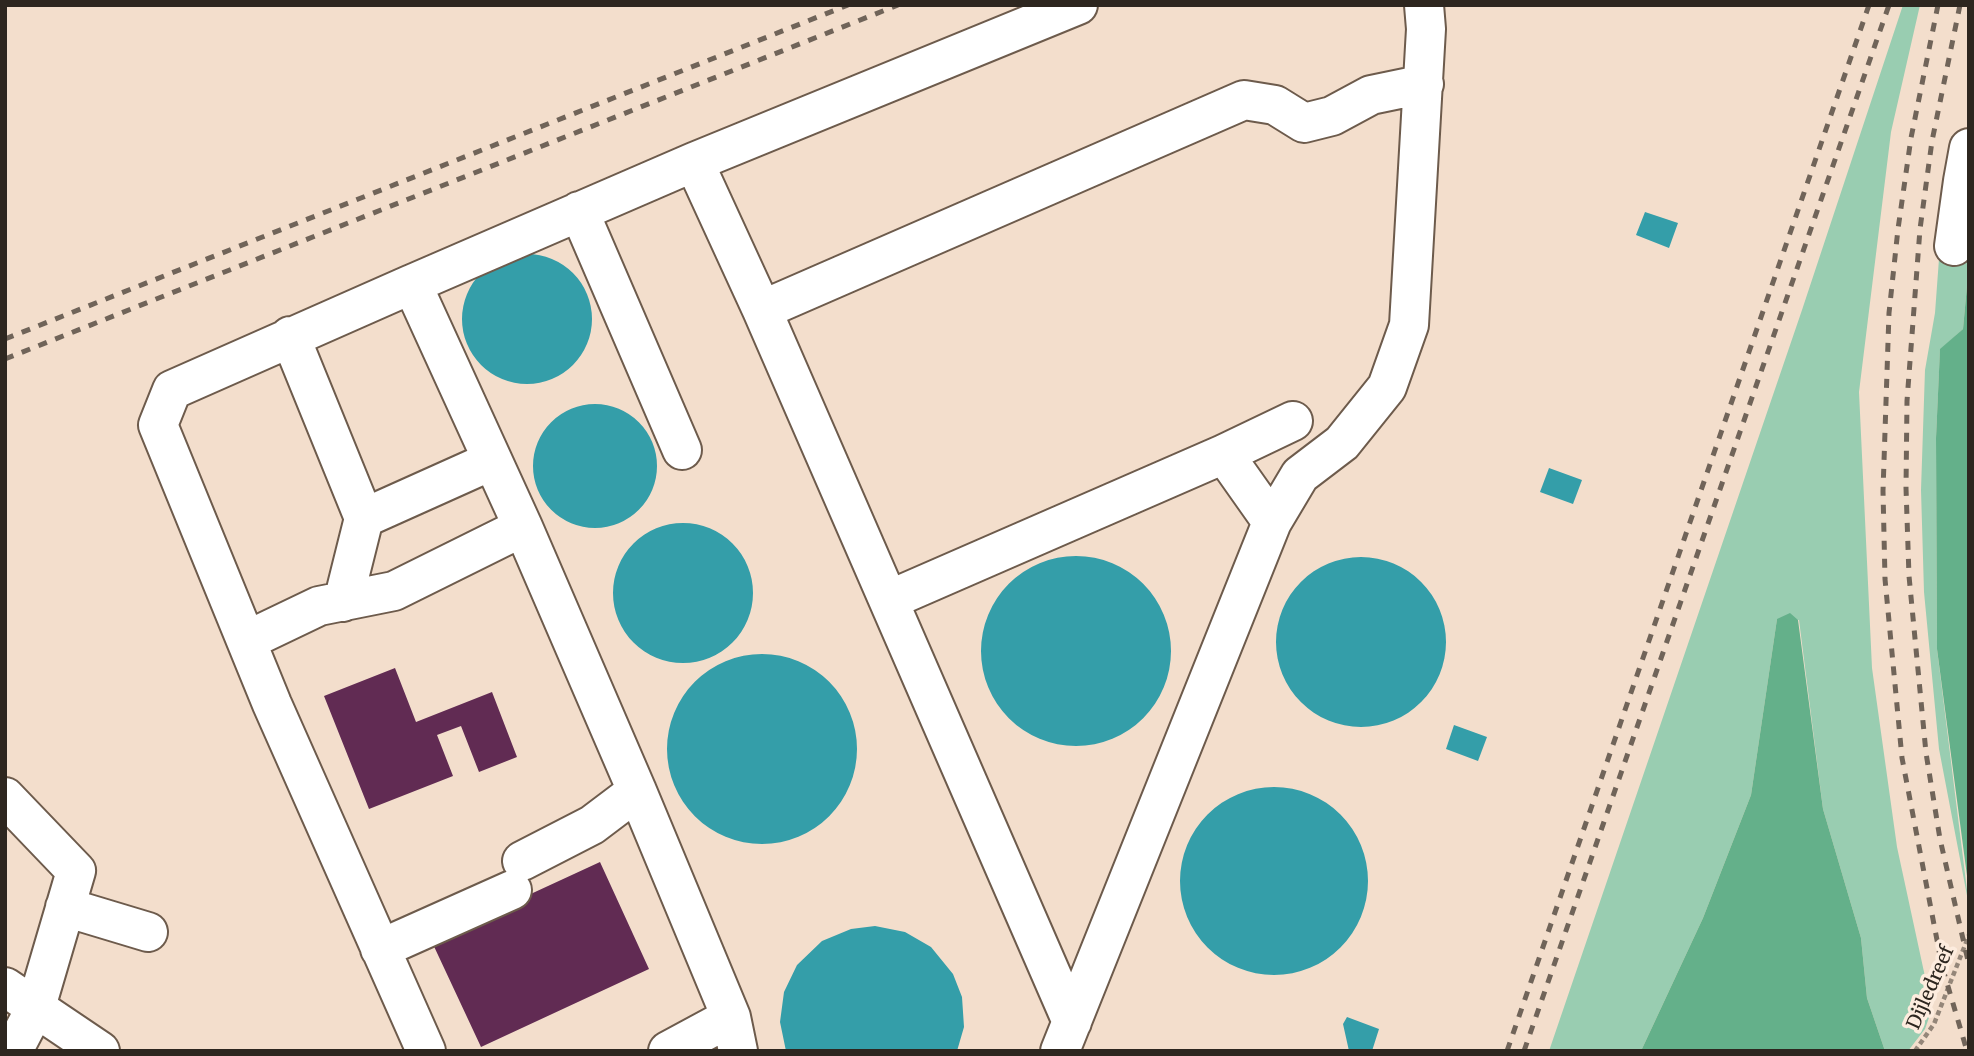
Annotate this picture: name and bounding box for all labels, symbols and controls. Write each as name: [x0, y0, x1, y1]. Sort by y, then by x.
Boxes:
street label: Dijledreef: [1903, 943, 1959, 1033]

